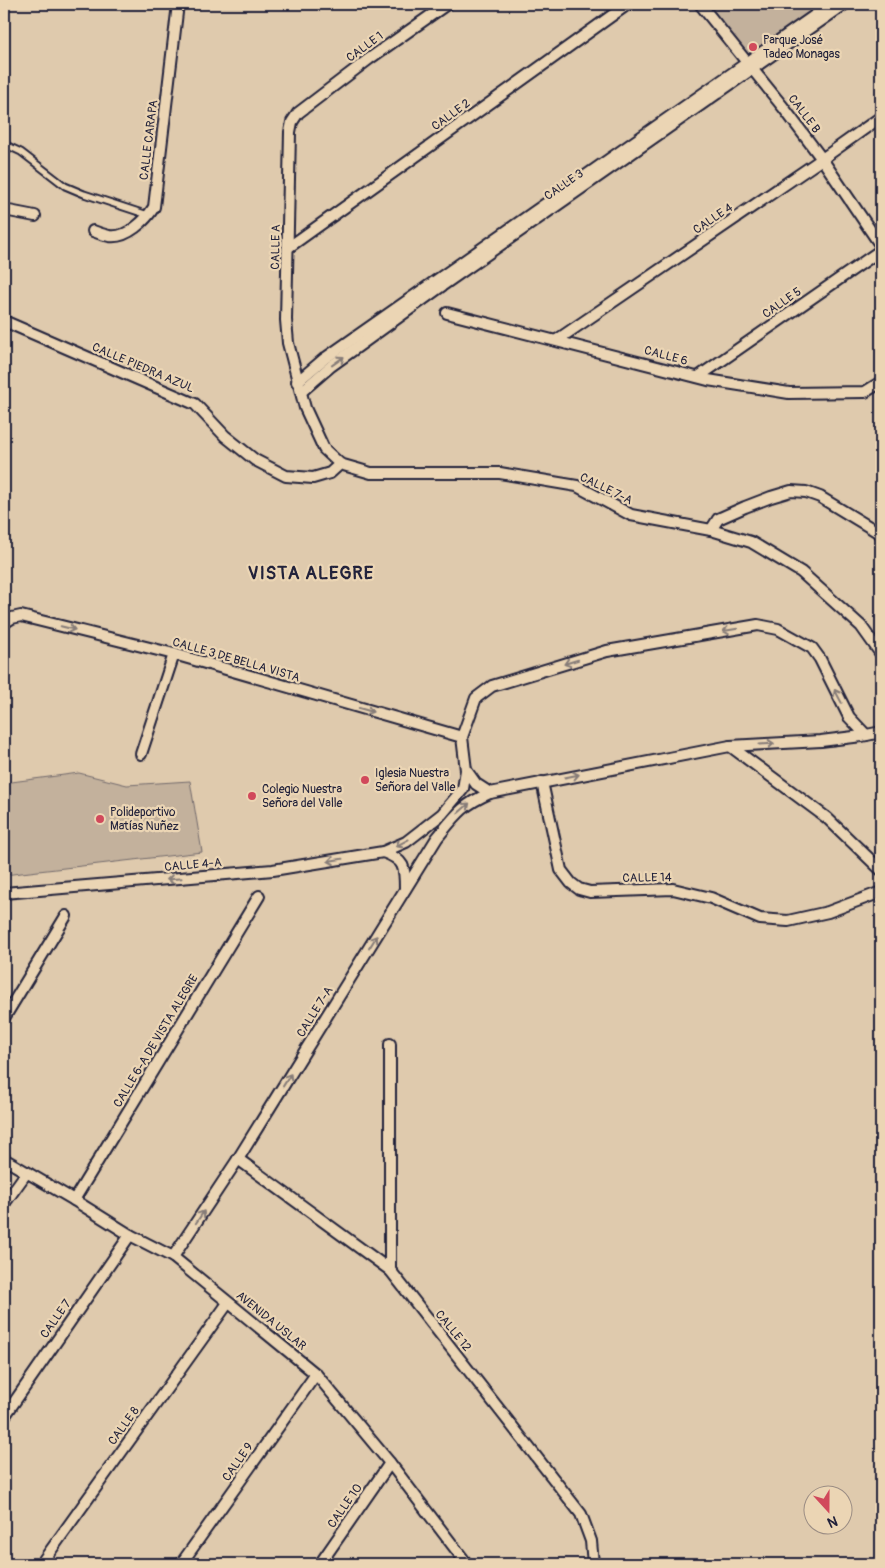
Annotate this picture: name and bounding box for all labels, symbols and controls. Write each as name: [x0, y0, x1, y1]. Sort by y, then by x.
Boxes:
street label: CALLE 1: [343, 29, 387, 65]
place label: Parque José Tadeo Monagas: [763, 33, 840, 62]
marker: Parque José Tadeo Monagas: [747, 41, 759, 53]
street label: CALLE B: [785, 92, 823, 136]
street label: CALLE 2: [429, 96, 474, 134]
street label: CALLE CARAPA: [137, 99, 161, 181]
street label: CALLE 3: [542, 166, 587, 204]
street label: CALLE 4: [690, 200, 736, 238]
street label: CALLE A: [268, 224, 284, 270]
street label: CALLE 5: [760, 284, 804, 322]
street label: CALLE PIEDRA AZUL: [90, 340, 196, 396]
street label: CALLE 6: [643, 343, 689, 369]
one-way arrow: [331, 356, 345, 366]
street label: CALLE 7-A: [577, 470, 635, 508]
district label: VISTA ALEGRE: [248, 562, 374, 585]
one-way arrow: [60, 624, 76, 633]
one-way arrow: [723, 625, 739, 635]
street label: CALLE 3 DE BELLA VISTA: [171, 635, 302, 685]
one-way arrow: [564, 657, 580, 667]
one-way arrow: [833, 689, 842, 704]
one-way arrow: [358, 706, 374, 715]
one-way arrow: [759, 739, 775, 748]
place label: Iglesia Nuestra Señora del Valle: [375, 766, 456, 795]
one-way arrow: [564, 771, 580, 781]
marker: Iglesia Nuestra Señora del Valle: [359, 774, 371, 786]
place label: Colegio Nuestra Señora del Valle: [262, 782, 343, 811]
marker: Colegio Nuestra Señora del Valle: [246, 790, 258, 802]
one-way arrow: [457, 803, 470, 814]
place label: Polideportivo Matías Nuñez: [110, 805, 179, 834]
marker: Polideportivo Matías Nuñez: [94, 813, 106, 825]
one-way arrow: [395, 838, 410, 848]
street label: CALLE 4-A: [164, 855, 222, 875]
one-way arrow: [327, 855, 343, 865]
street label: CALLE 14: [622, 870, 672, 886]
one-way arrow: [166, 874, 182, 884]
one-way arrow: [368, 935, 378, 949]
street label: CALLE 6-A DE VISTA ALEGRE: [110, 972, 202, 1110]
street label: CALLE 7-A: [294, 984, 337, 1040]
one-way arrow: [283, 1073, 293, 1087]
one-way arrow: [195, 1210, 205, 1224]
street label: AVENIDA USLAR: [233, 1288, 309, 1354]
street label: CALLE 7: [37, 1296, 75, 1341]
street label: CALLE 12: [432, 1307, 474, 1355]
street label: CALLE 8: [105, 1404, 143, 1448]
street label: CALLE 9: [219, 1440, 257, 1484]
street label: CALLE 10: [324, 1481, 366, 1531]
north arrow: [802, 1486, 852, 1536]
text: N: [825, 1512, 840, 1531]

